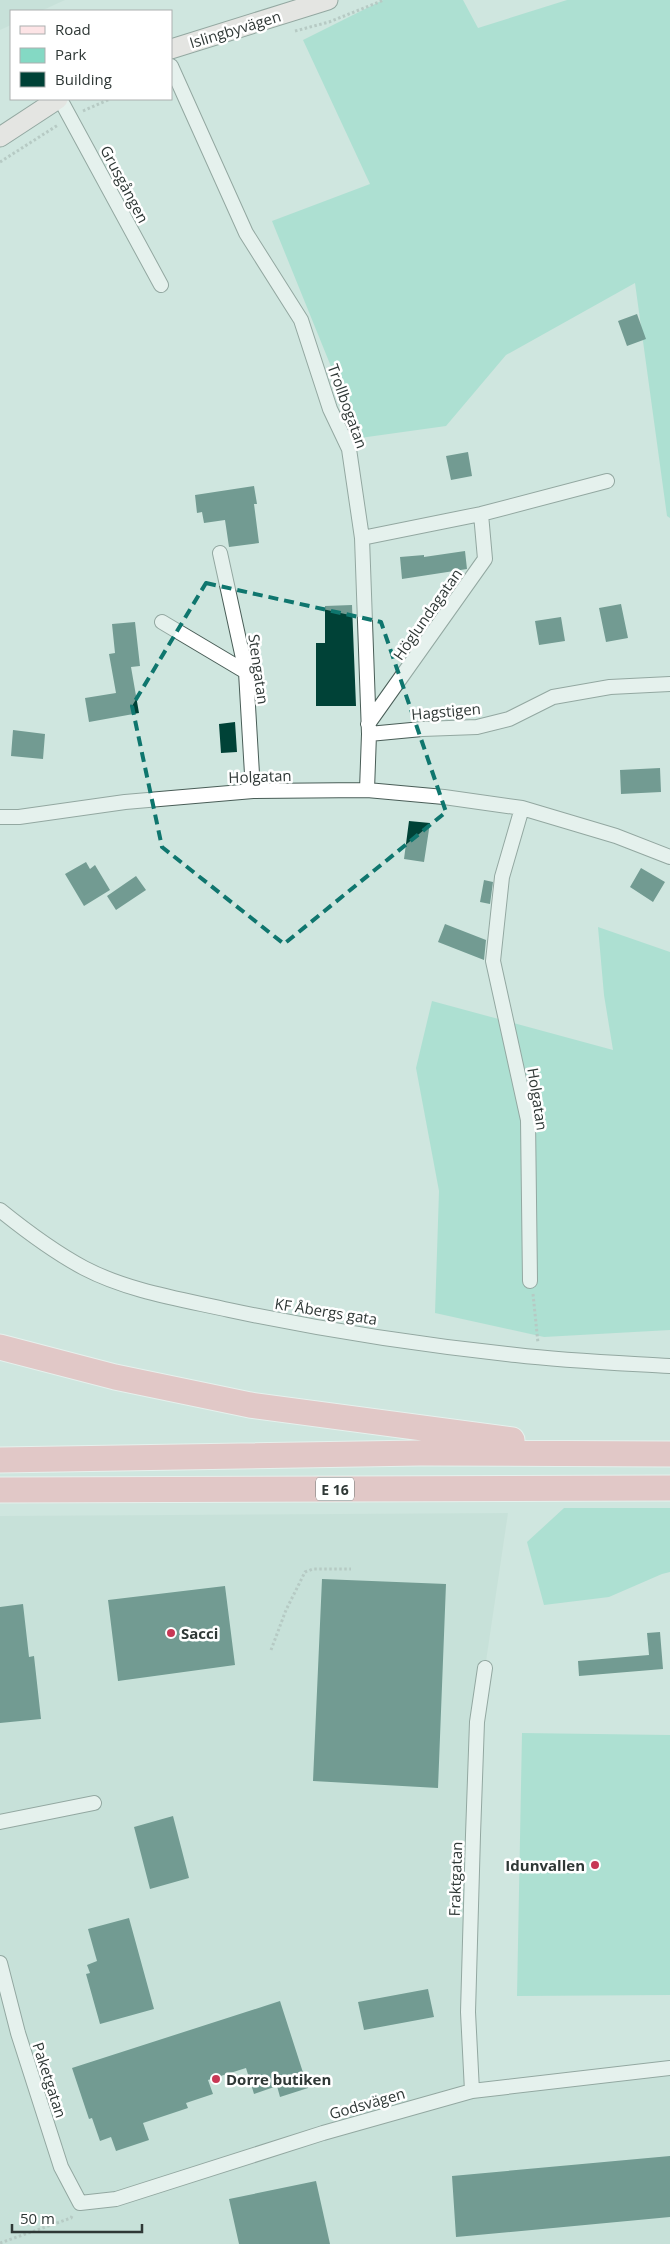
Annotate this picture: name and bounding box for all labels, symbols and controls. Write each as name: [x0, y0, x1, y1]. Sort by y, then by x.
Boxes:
street label: Islingbyvägen: [187, 6, 283, 52]
legend: [10, 10, 172, 100]
text: Road: [55, 19, 91, 39]
text: Park: [55, 44, 86, 64]
text: Building: [55, 69, 112, 89]
street label: Grusgången: [96, 142, 154, 226]
street label: Trollbogatan: [323, 361, 373, 451]
street label: Höglundagatan: [388, 564, 466, 664]
street label: Stengatan: [244, 633, 274, 705]
street label: Hagstigen: [410, 698, 482, 724]
street label: Holgatan: [228, 765, 292, 787]
street label: Holgatan: [523, 1066, 553, 1132]
street label: KF Åbergs gata: [273, 1293, 379, 1329]
road number: E 16: [316, 1478, 354, 1500]
place label: Sacci: [181, 1623, 218, 1643]
marker: Sacci: [165, 1627, 177, 1639]
street label: Fraktgatan: [444, 1841, 466, 1917]
place label: Idunvallen: [505, 1855, 585, 1875]
marker: Idunvallen: [589, 1859, 601, 1871]
street label: Paketgatan: [28, 2040, 72, 2120]
place label: Dorre butiken: [226, 2069, 331, 2089]
marker: Dorre butiken: [210, 2073, 222, 2085]
street label: Godsvägen: [327, 2083, 407, 2123]
scale bar: [12, 2202, 142, 2234]
text: 50 m: [20, 2208, 55, 2228]

